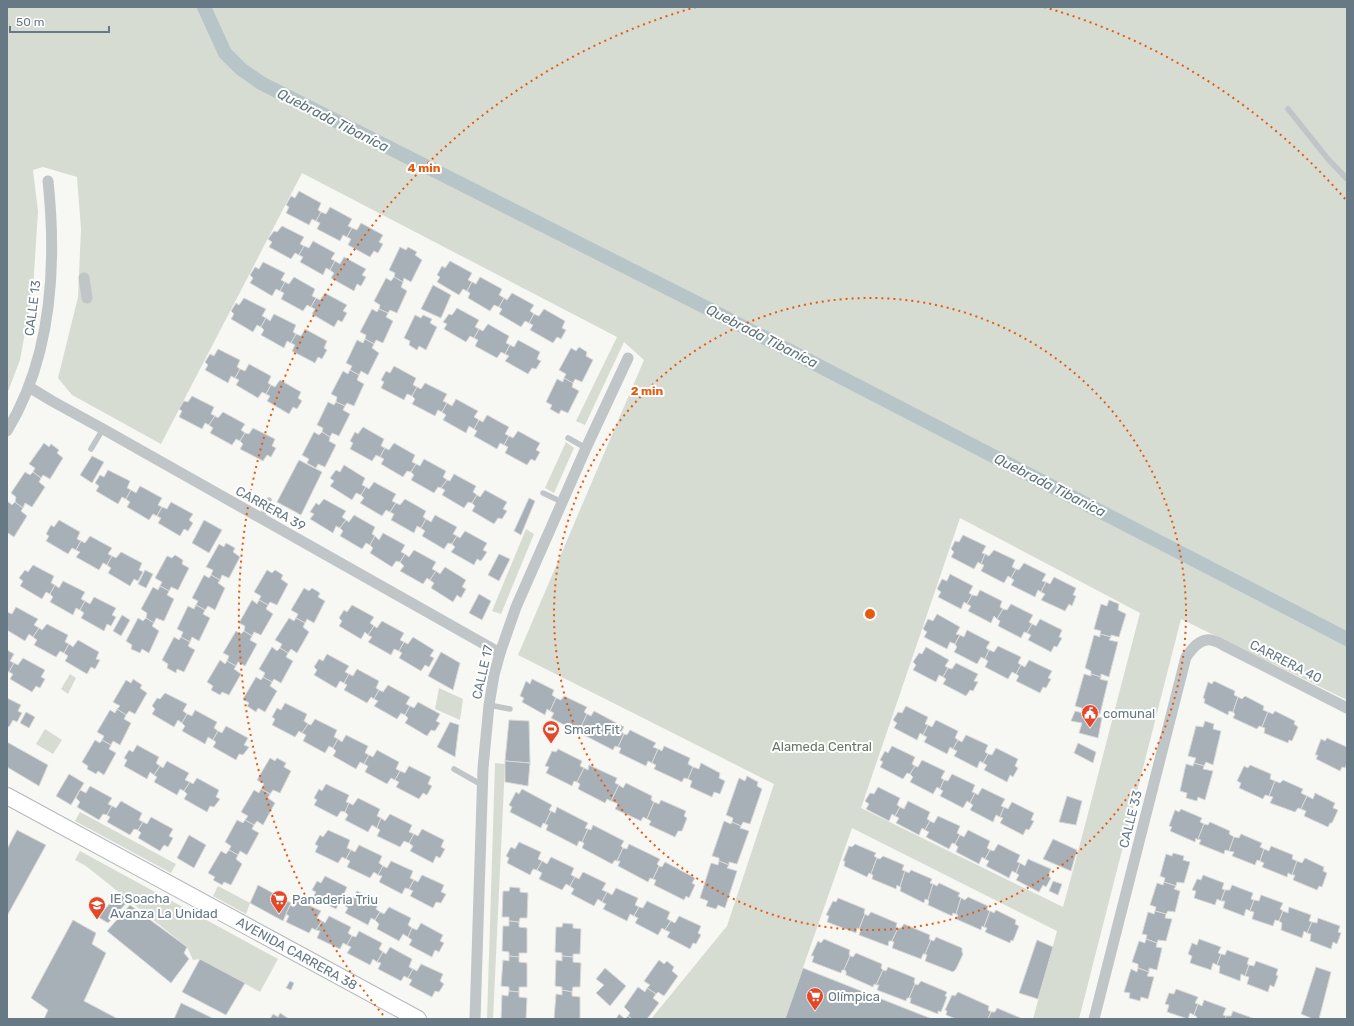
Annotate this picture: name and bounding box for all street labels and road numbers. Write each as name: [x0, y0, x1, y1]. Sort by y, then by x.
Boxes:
street label: CALLE 13: [22, 279, 43, 337]
street label: CARRERA 39: [233, 483, 309, 534]
street label: CARRERA 40: [1247, 637, 1324, 686]
street label: CALLE 17: [469, 643, 496, 701]
street label: CALLE 33: [1116, 789, 1145, 849]
street label: AVENIDA CARRERA 38: [234, 914, 360, 993]

